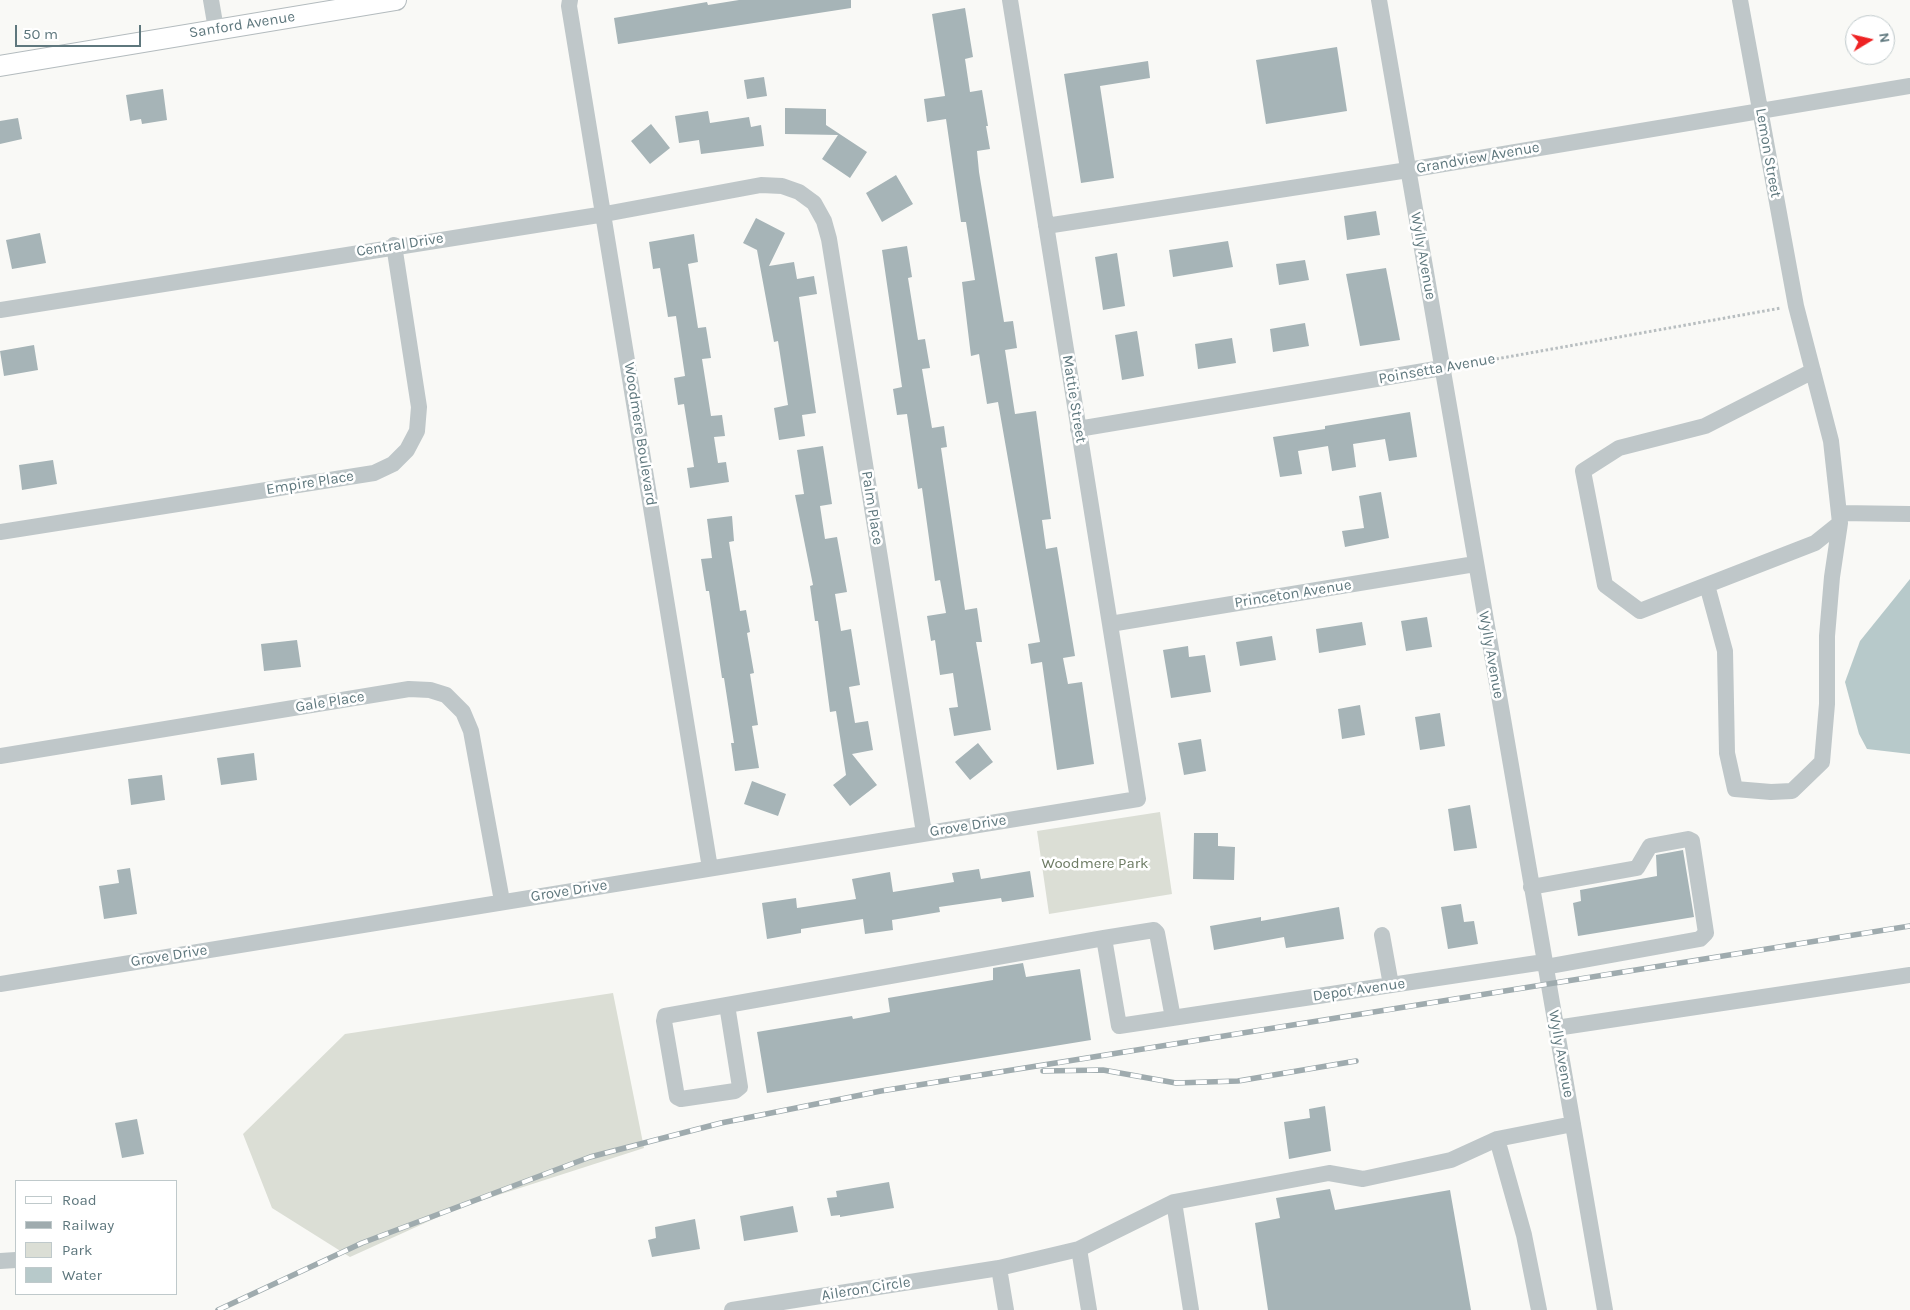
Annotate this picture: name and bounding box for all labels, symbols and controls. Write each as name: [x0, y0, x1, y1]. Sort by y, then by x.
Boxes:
street label: Sanford Avenue: [188, 8, 296, 42]
scale bar: [18, 15, 144, 47]
north arrow: [1845, 15, 1895, 65]
text: 50 m: [23, 25, 58, 43]
text: N: [1875, 31, 1894, 44]
street label: Lemon Street: [1751, 107, 1785, 199]
street label: Grandview Avenue: [1415, 138, 1541, 178]
street label: Wylly Avenue: [1406, 211, 1440, 301]
street label: Central Drive: [355, 229, 445, 261]
street label: Poinsetta Avenue: [1377, 350, 1497, 388]
street label: Mattie Street: [1058, 354, 1090, 444]
street label: Woodmere Boulevard: [620, 361, 660, 507]
street label: Empire Place: [265, 467, 355, 499]
street label: Palm Place: [857, 470, 887, 546]
street label: Princeton Avenue: [1233, 576, 1353, 612]
street label: Wylly Avenue: [1474, 610, 1508, 700]
street label: Gale Place: [294, 688, 366, 716]
street label: Grove Drive: [929, 811, 1007, 841]
park label: Woodmere Park: [1041, 855, 1149, 873]
street label: Grove Drive: [530, 876, 608, 906]
street label: Grove Drive: [130, 941, 208, 971]
street label: Depot Avenue: [1312, 975, 1406, 1005]
street label: Wylly Avenue: [1544, 1009, 1578, 1099]
legend: [15, 1180, 178, 1295]
text: Road: [62, 1191, 97, 1209]
text: Railway: [62, 1216, 114, 1234]
text: Park: [62, 1241, 92, 1259]
text: Water: [62, 1266, 102, 1284]
street label: Aileron Circle: [820, 1273, 912, 1305]

